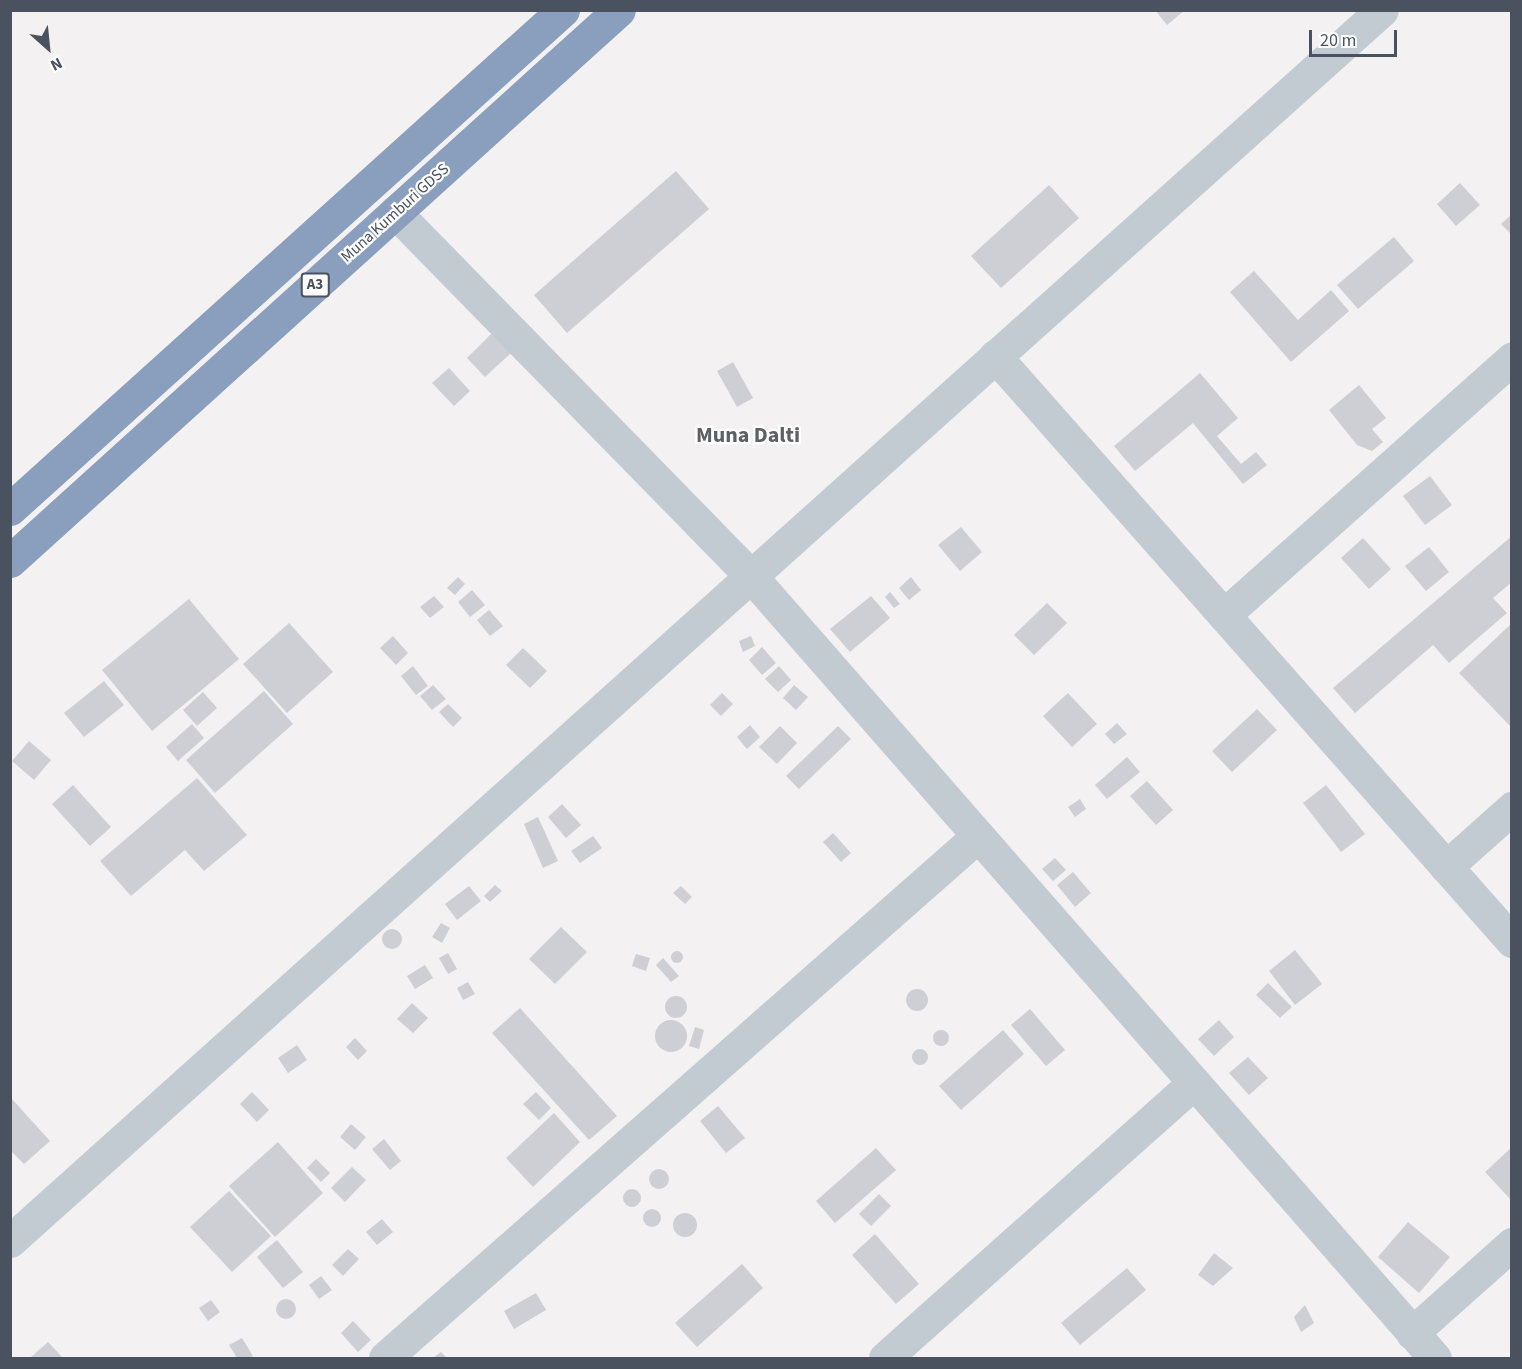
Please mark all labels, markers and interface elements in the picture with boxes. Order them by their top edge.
north arrow [18,18,78,78]
scale bar [1312,18,1400,56]
text: 20 m [1320,28,1356,53]
text: N [46,52,66,76]
street label: Muna Kumburi GDSS [337,160,453,266]
road number: A3 [300,273,330,297]
district label: Muna Dalti [696,423,800,449]

